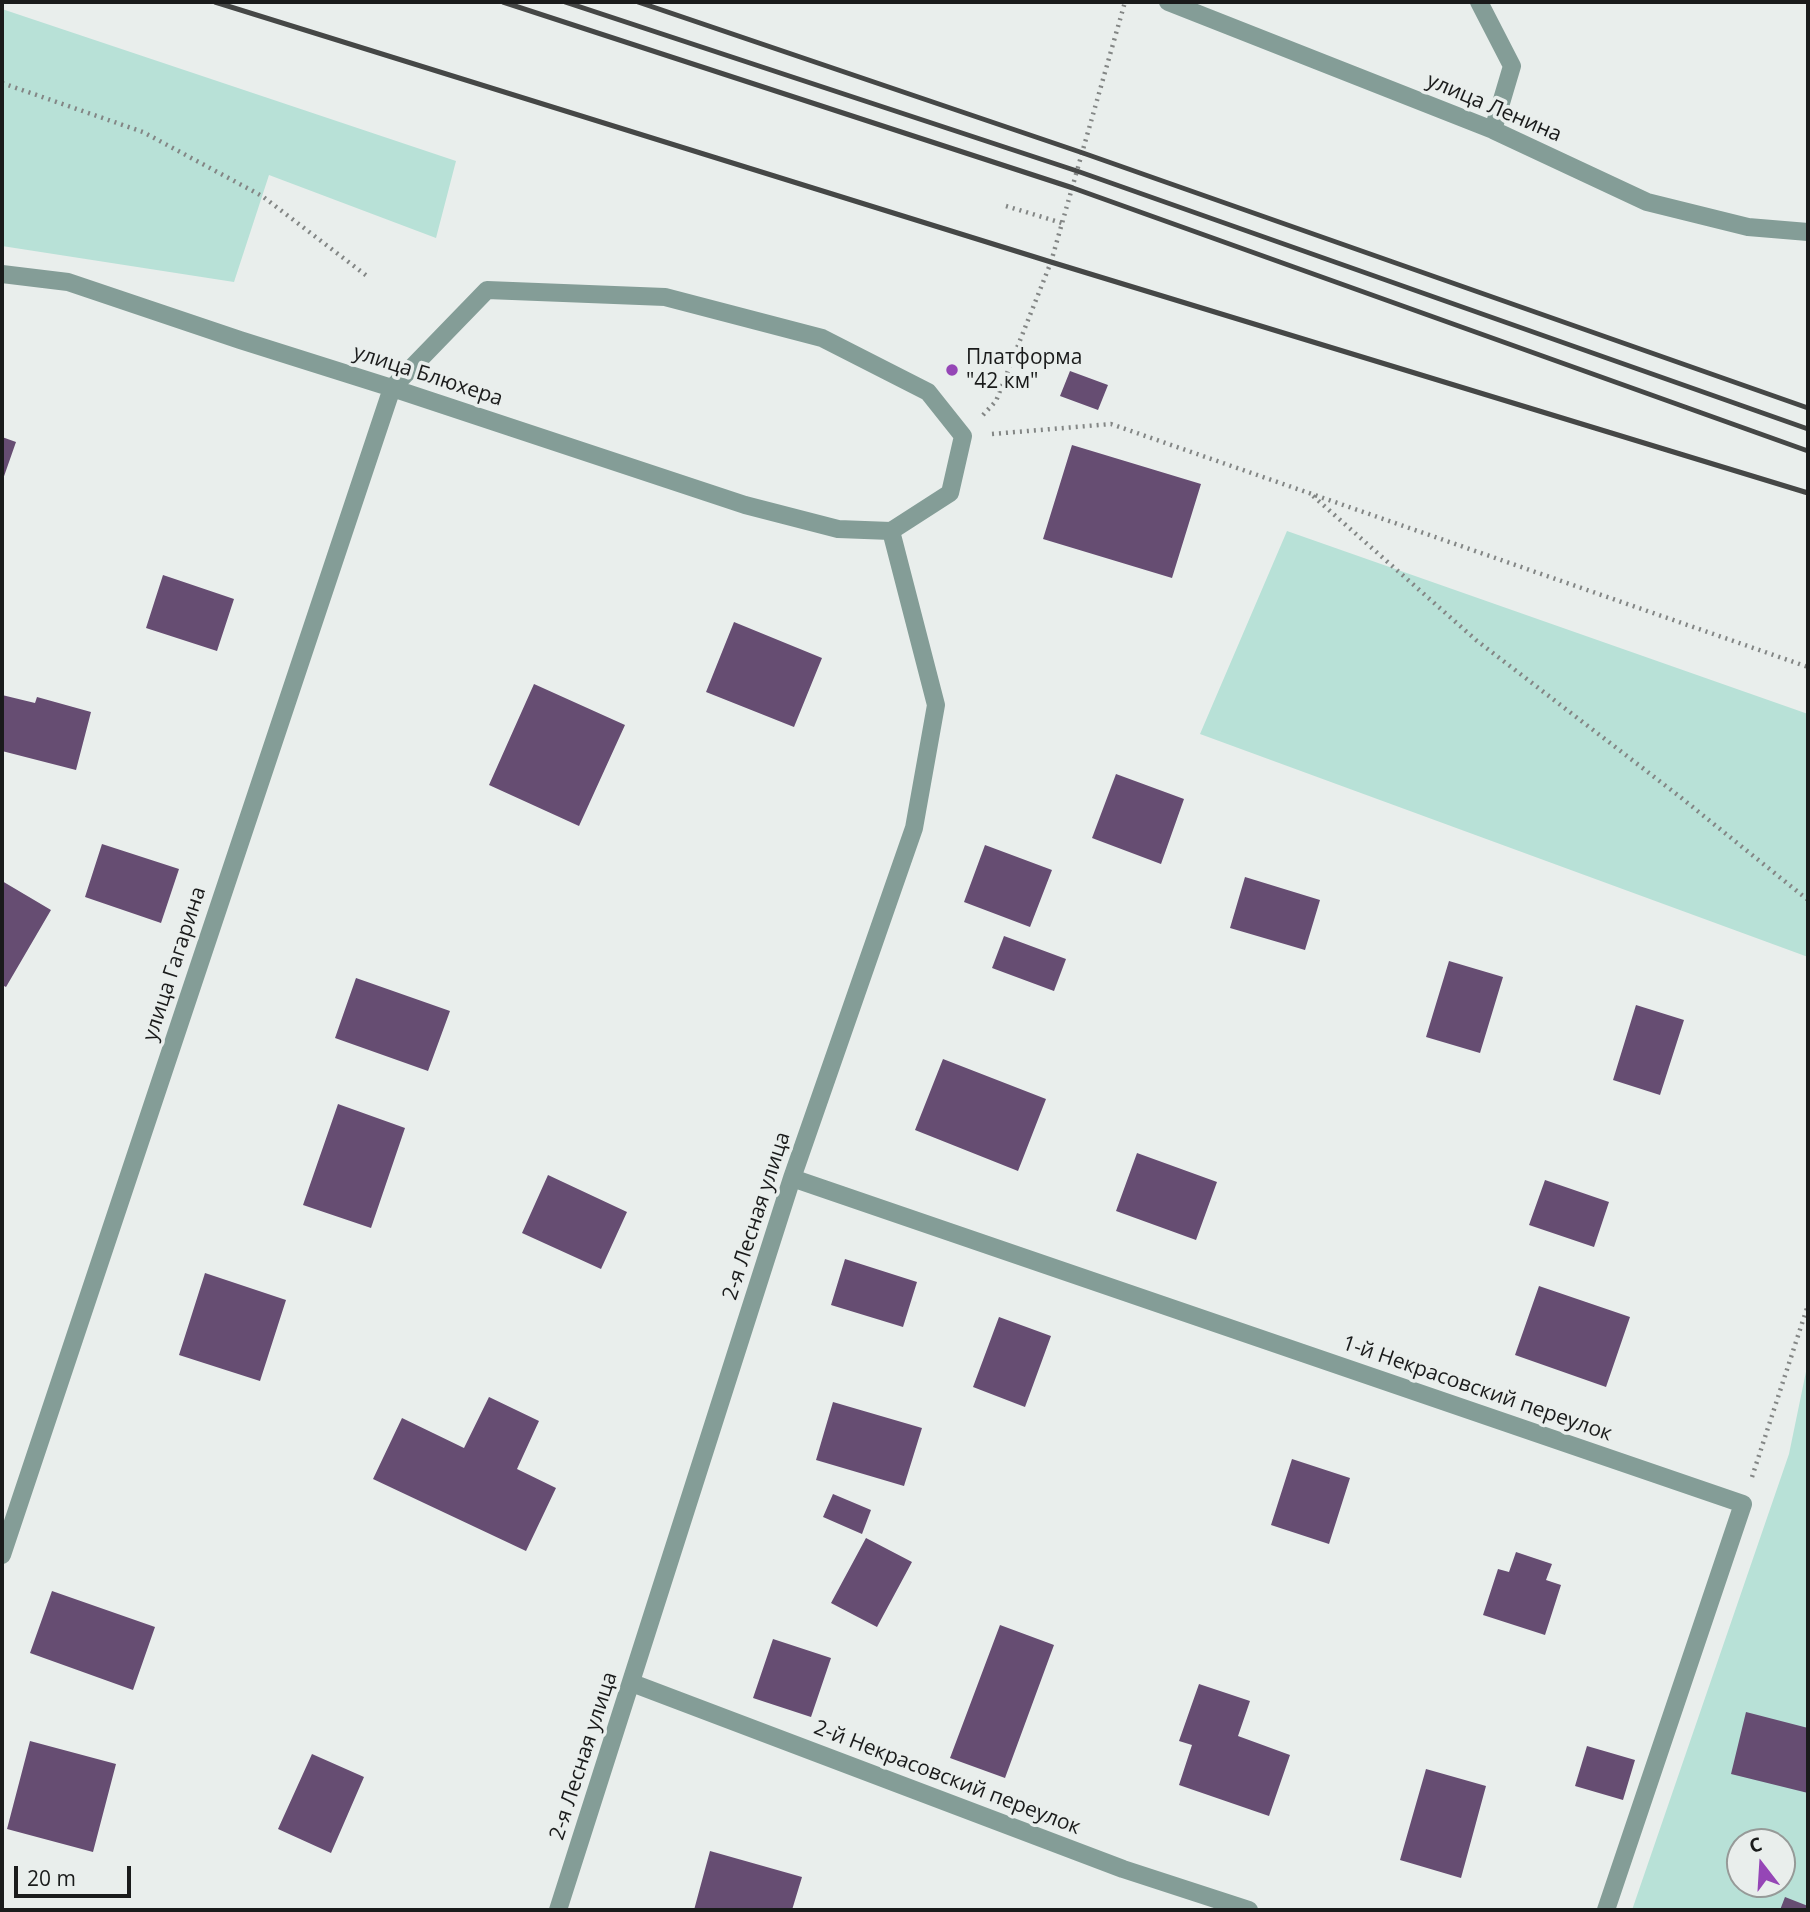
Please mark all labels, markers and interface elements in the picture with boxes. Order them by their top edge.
street label: улица Ленина [1423,68,1565,148]
street label: улица Блюхера [350,340,506,412]
place label: Платформа "42 км" [966,345,1082,395]
marker: Платформа "42 км" [944,362,960,378]
street label: улица Гагарина [138,884,212,1044]
street label: 2-я Лесная улица [718,1129,796,1303]
street label: 1-й Некрасовский переулок [1339,1331,1615,1447]
street label: 2-я Лесная улица [545,1669,623,1843]
street label: 2-й Некрасовский переулок [810,1715,1084,1841]
north arrow [1726,1828,1796,1898]
text: С [1746,1831,1765,1859]
scale bar [18,1853,135,1897]
text: 20 m [27,1864,76,1892]

